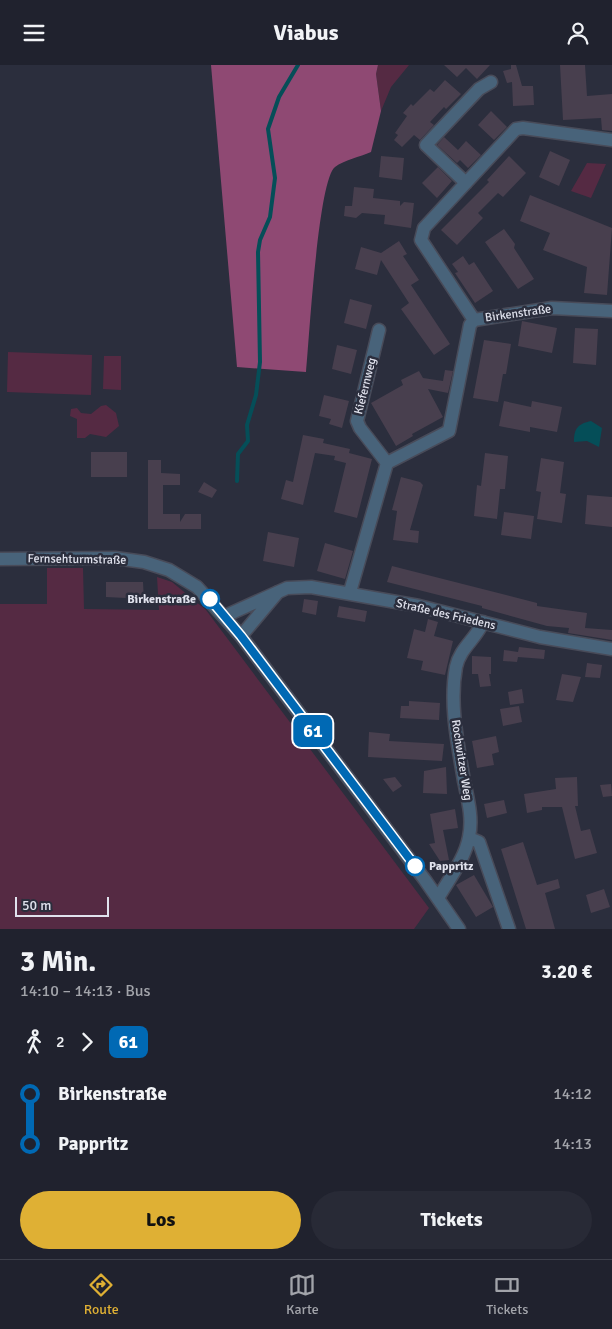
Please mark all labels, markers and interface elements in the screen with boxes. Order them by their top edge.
icon: menu [20,19,48,47]
text: Viabus [274,19,338,46]
icon: person [564,19,592,47]
street label: Birkenstraße [484,301,552,326]
street label: Kiefernweg [351,356,380,416]
street label: Fernsehturmstraße [27,551,127,568]
marker: Birkenstraße [200,589,220,609]
place label: Birkenstraße [127,592,196,607]
street label: Straße des Friedens [395,596,497,633]
line badge: 61 [290,715,336,747]
street label: Rochwitzer Weg [448,718,475,802]
text: 61 [303,720,323,742]
marker: Pappritz [405,856,425,876]
place label: Pappritz [429,859,474,874]
scale bar [15,894,109,917]
text: 50 m [22,897,51,914]
text: 3 Min. [20,945,96,979]
text: 3.20 € [541,960,592,984]
text: 14:10 – 14:13 · Bus [20,981,151,1001]
icon: walk [20,1028,48,1056]
icon: forward [73,1028,101,1056]
text: 61 [119,1031,138,1053]
text: 2 [56,1032,65,1052]
text: Birkenstraße [58,1082,167,1106]
text: 14:12 [553,1084,592,1104]
text: Pappritz [58,1132,128,1156]
text: 14:13 [553,1134,592,1154]
button: Los [20,1191,301,1249]
button: Tickets [311,1191,592,1249]
tab: Route [84,1271,119,1318]
tab: Karte [286,1271,319,1318]
tab: Tickets [486,1271,528,1318]

